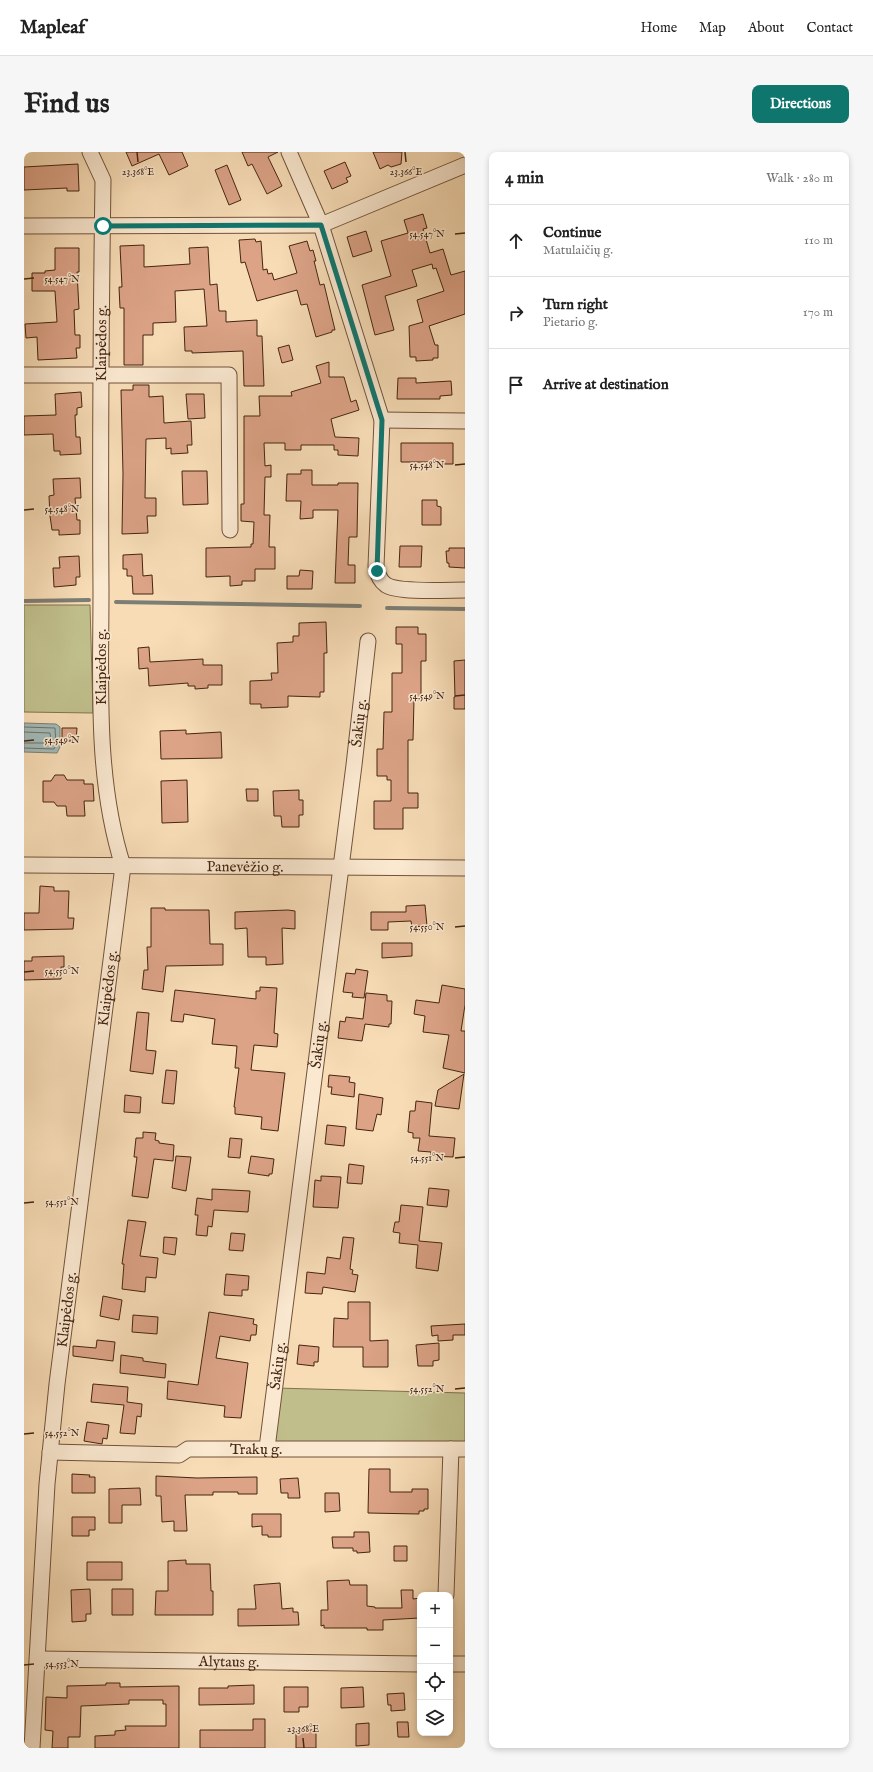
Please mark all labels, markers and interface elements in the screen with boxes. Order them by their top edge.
text: Mapleaf [20,16,85,40]
text: Home [641,19,677,37]
text: Map [699,19,726,37]
text: About [748,19,784,37]
text: Contact [806,19,853,37]
button: Directions [752,85,849,123]
text: Find us [24,87,110,122]
text: 23.368°E [122,166,154,179]
text: 23.366°E [390,166,422,179]
text: 4 min [505,168,544,189]
text: Walk · 280 m [766,170,833,187]
route start [94,217,112,235]
text: Continue [543,223,601,242]
text: 54.547°N [409,228,445,241]
icon: ahead [505,230,527,252]
text: 110 m [804,232,833,249]
text: Matulaičių g. [543,242,613,259]
text: 54.547°N [44,273,80,286]
text: Turn right [543,295,608,314]
icon: right [505,302,527,324]
text: 170 m [803,304,833,321]
street label: Klaipėdos g. [92,305,111,381]
text: Pietario g. [543,314,598,331]
icon: arrive [505,374,527,396]
text: Arrive at destination [543,375,669,394]
text: 54.548°N [409,459,445,472]
text: 54.548°N [44,503,80,516]
route end [368,562,386,580]
street label: Klaipėdos g. [92,629,111,705]
text: 54.549°N [409,690,445,703]
street label: Šakių g. [347,698,371,748]
text: 54.549°N [44,734,80,747]
street label: Panevėžio g. [206,857,284,877]
text: 54.550°N [410,921,445,934]
street label: Klaipėdos g. [94,949,122,1027]
text: 54.550°N [45,965,80,978]
street label: Šakių g. [306,1019,331,1070]
text: 54.551°N [410,1152,444,1165]
text: 54.551°N [45,1196,79,1209]
street label: Klaipėdos g. [53,1271,81,1349]
street label: Šakių g. [265,1340,290,1391]
text: 54.552°N [410,1383,445,1396]
text: 54.552°N [45,1427,80,1440]
street label: Trakų g. [230,1440,282,1459]
map controls [417,1592,453,1736]
button: + [417,1592,453,1628]
button: − [417,1628,453,1664]
street label: Alytaus g. [197,1652,259,1672]
text: 54.553°N [45,1658,79,1671]
button: locate [417,1664,453,1700]
button: layers [417,1700,453,1736]
text: 23.368°E [287,1723,319,1736]

